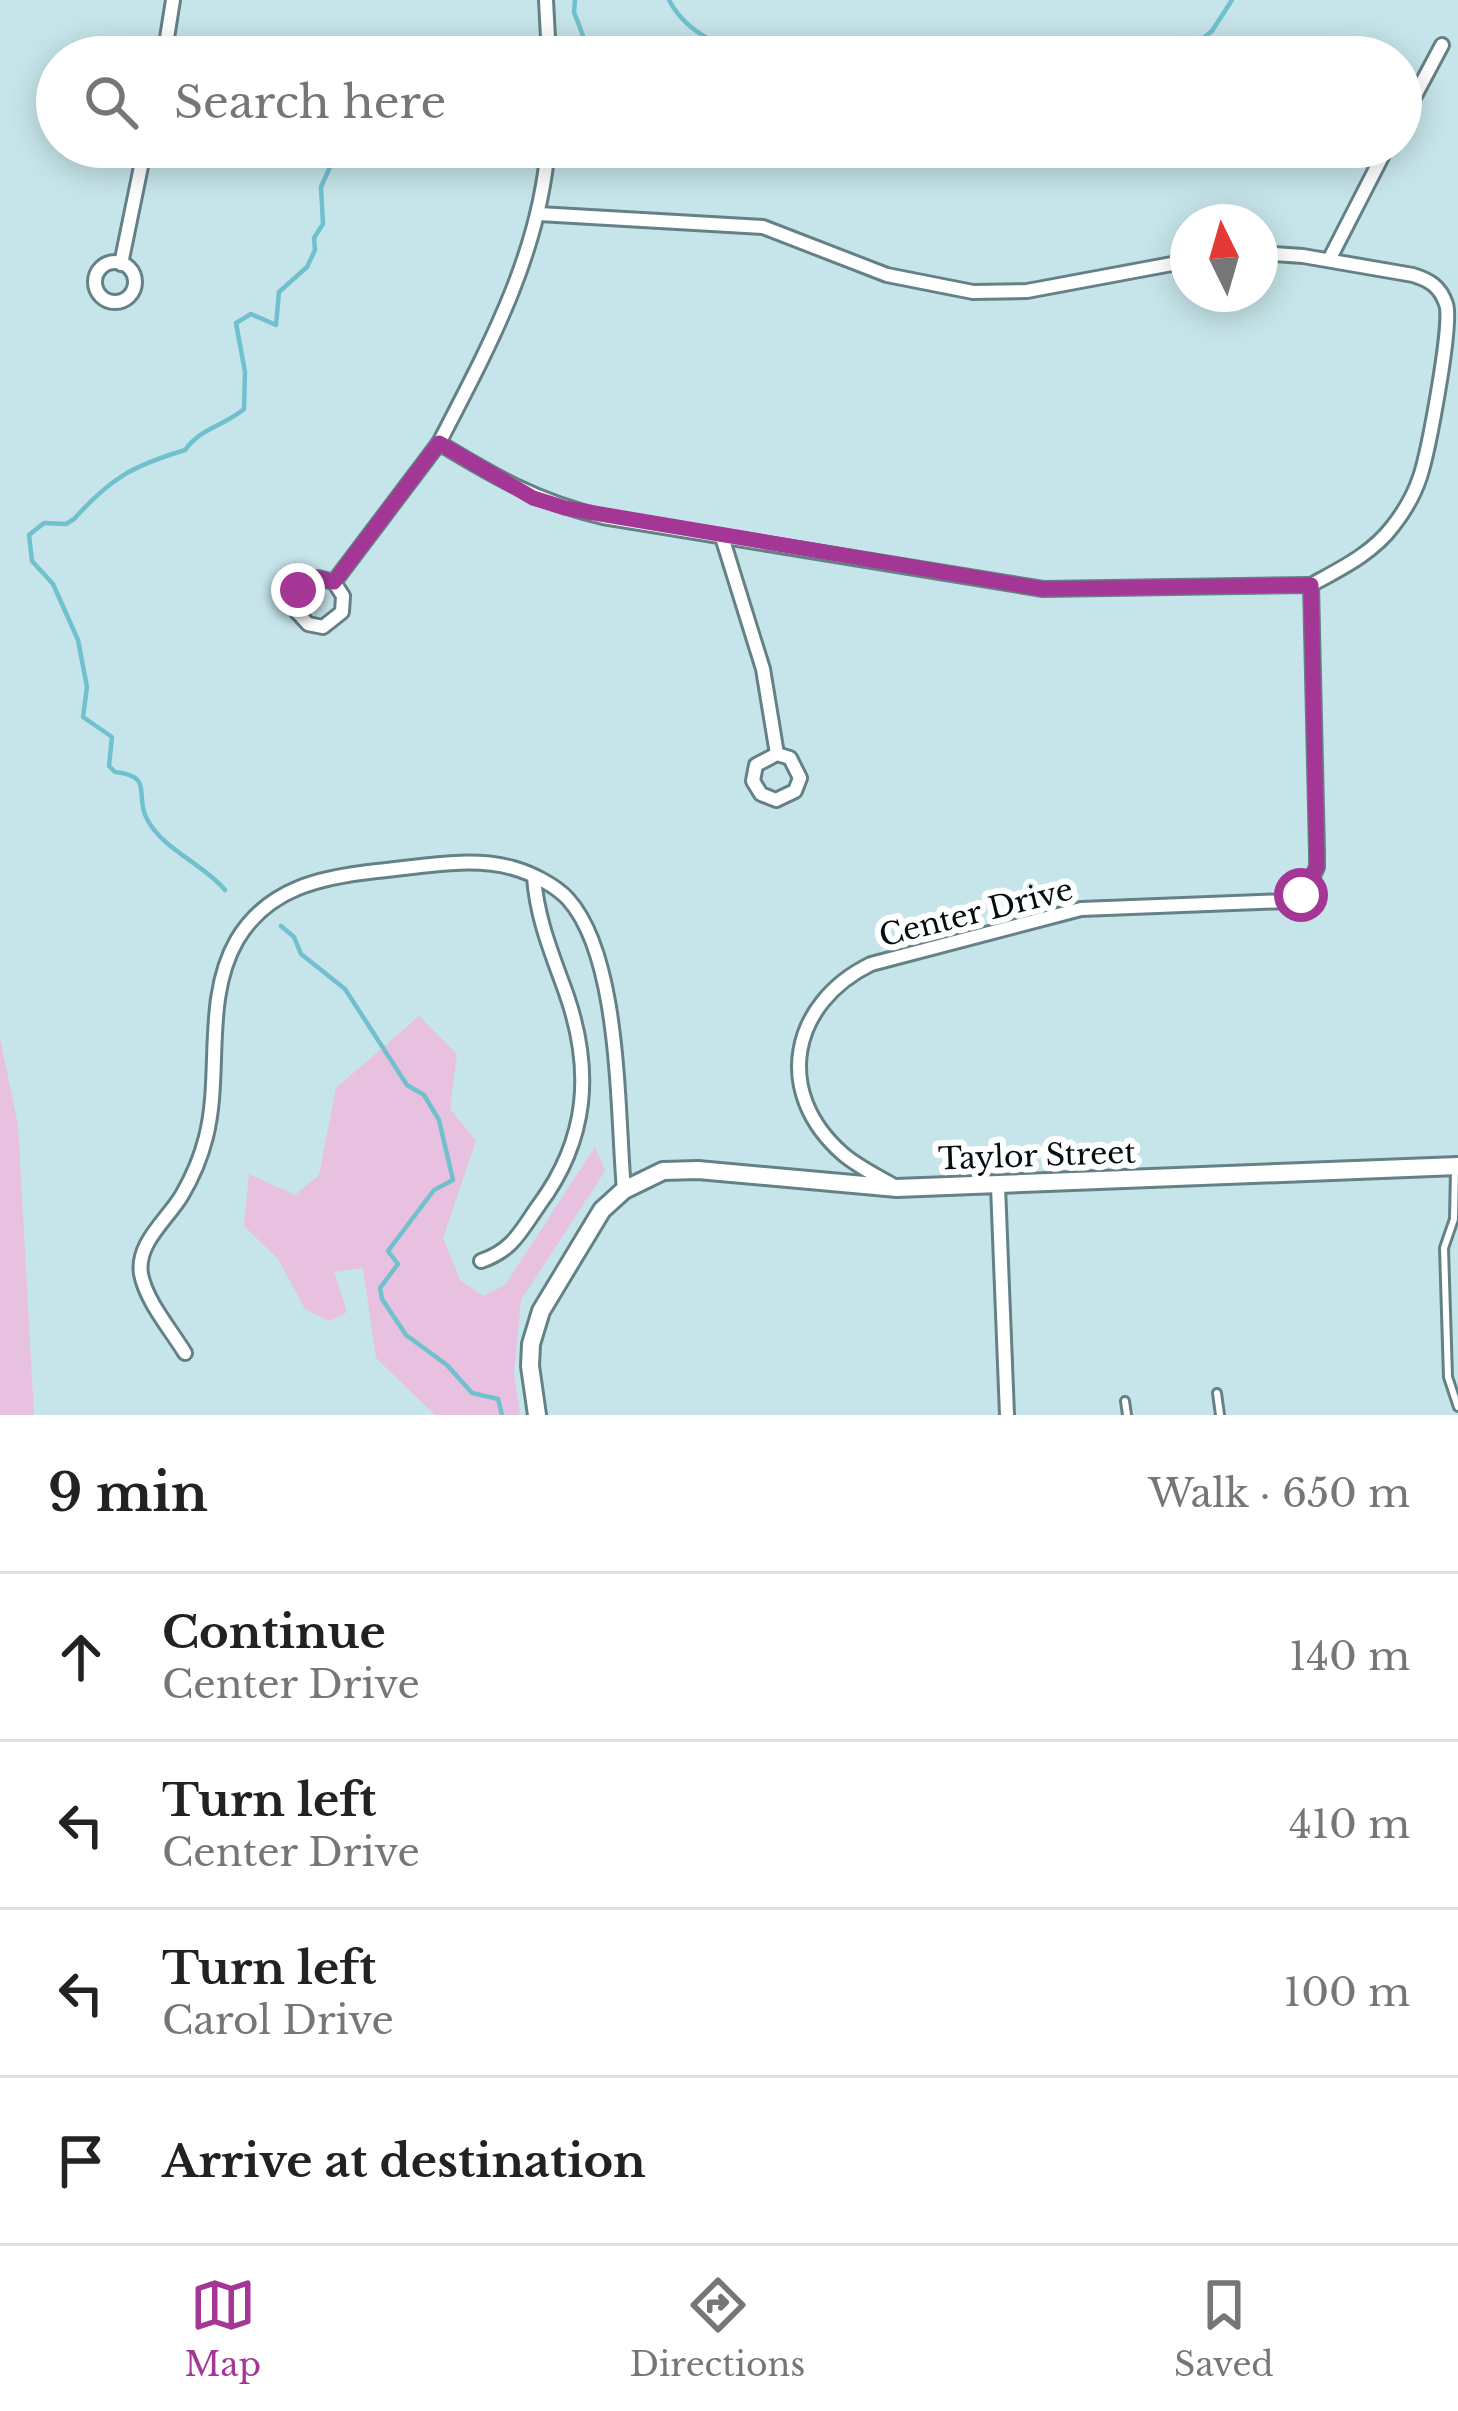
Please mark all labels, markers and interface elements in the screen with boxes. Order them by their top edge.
search box [36,36,1422,168]
icon: search [78,69,144,135]
text: Search here [174,74,446,130]
north arrow [1170,204,1278,312]
route end [271,563,325,617]
route start [1274,868,1328,922]
street label: Center Drive [875,871,1077,954]
street label: Taylor Street [938,1134,1137,1177]
text: 9 min [48,1462,208,1525]
text: Walk · 650 m [1148,1469,1410,1518]
text: Continue [162,1604,386,1660]
icon: ahead [48,1624,114,1690]
text: 140 m [1289,1632,1410,1681]
text: Center Drive [162,1660,420,1709]
text: Turn left [162,1772,376,1828]
icon: left [48,1792,114,1858]
text: 410 m [1289,1800,1410,1849]
text: Center Drive [162,1828,420,1877]
text: Turn left [162,1940,376,1996]
icon: left [48,1960,114,2026]
text: 100 m [1284,1968,1410,2017]
text: Carol Drive [162,1996,394,2045]
icon: arrive [48,2128,114,2194]
text: Arrive at destination [162,2133,646,2189]
tab: Map [184,2272,261,2385]
tab: Directions [630,2272,805,2385]
tab: Saved [1174,2272,1274,2385]

